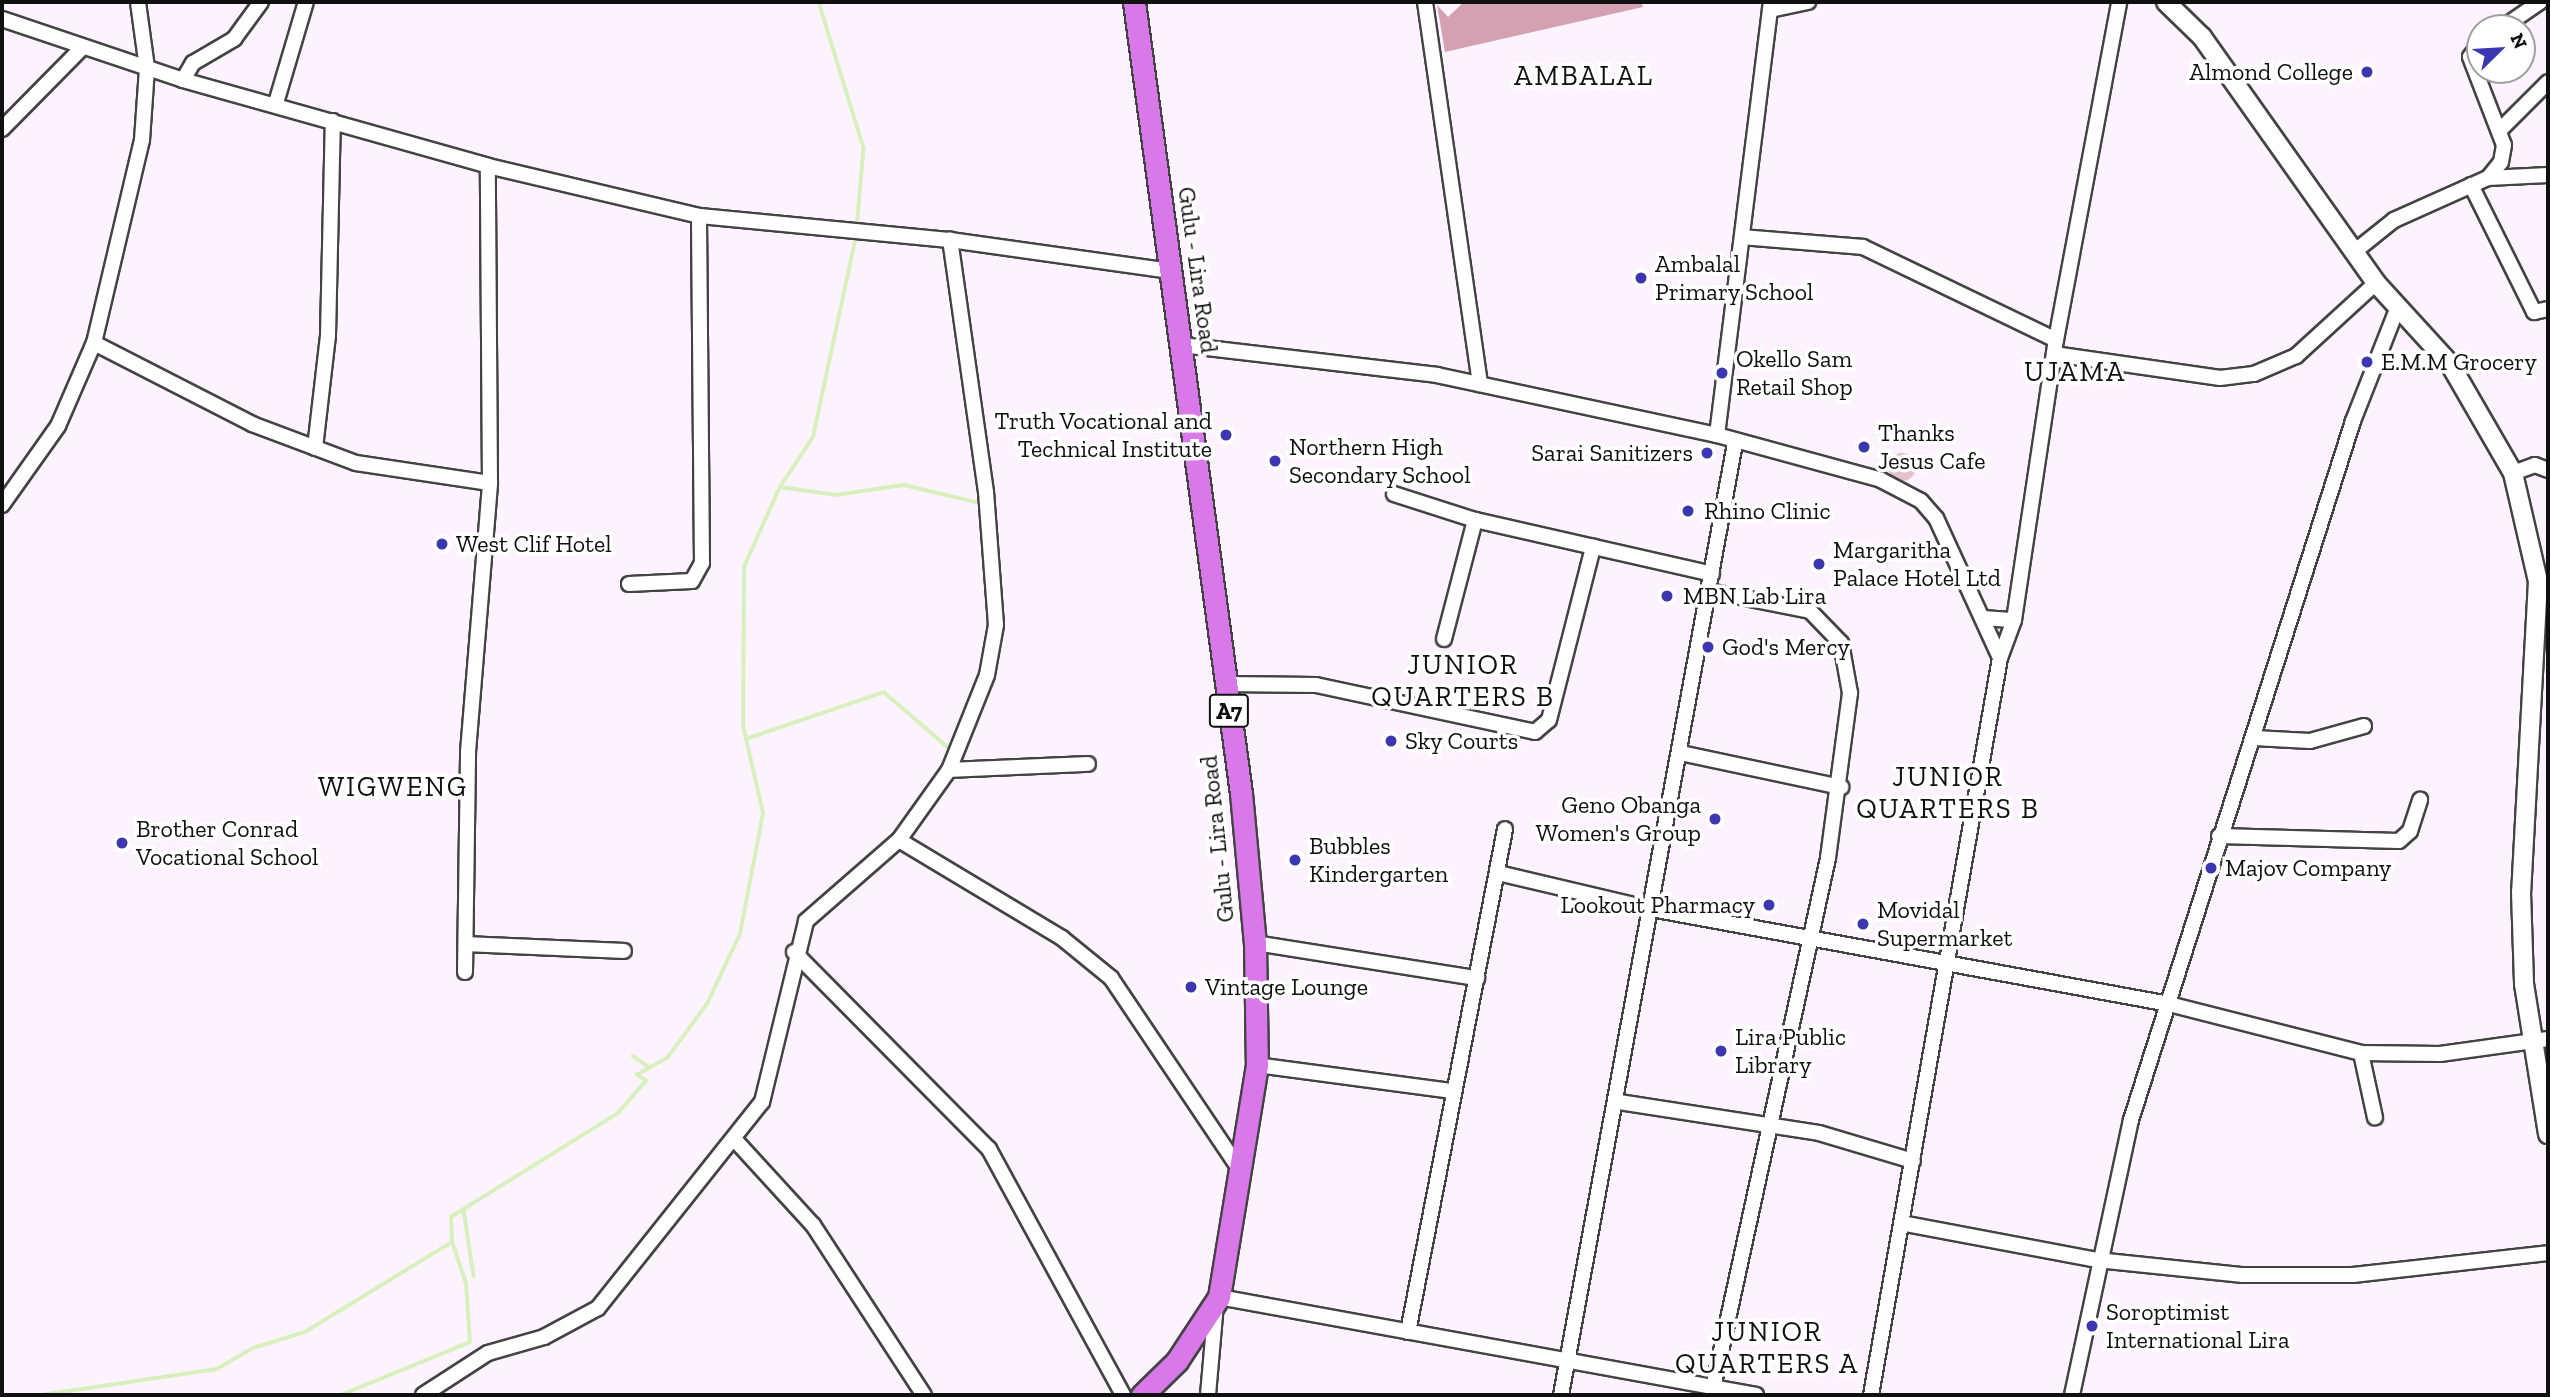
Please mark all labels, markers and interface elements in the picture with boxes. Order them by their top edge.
north arrow [2466,14,2536,84]
text: N [2505,30,2532,52]
place label: Almond College [2189,58,2353,86]
district label: AMBALAL [1515,59,1653,93]
marker: Almond College [2359,64,2375,80]
street label: Gulu - Lira Road [1172,185,1224,355]
place label: Ambalal Primary School [1655,250,1814,306]
marker: Ambalal Primary School [1633,270,1649,286]
place label: Okello Sam Retail Shop [1736,345,1853,401]
place label: E.M.M Grocery [2381,348,2537,376]
marker: E.M.M Grocery [2359,354,2375,370]
district label: UJAMA [2025,355,2125,389]
marker: Okello Sam Retail Shop [1714,365,1730,381]
place label: Truth Vocational and Technical Institute [994,407,1212,463]
place label: Thanks Jesus Cafe [1878,419,1985,475]
marker: Truth Vocational and Technical Institute [1218,427,1234,443]
place label: Northern High Secondary School [1289,433,1471,489]
place label: Sarai Sanitizers [1531,439,1693,467]
marker: Thanks Jesus Cafe [1856,439,1872,455]
marker: Sarai Sanitizers [1699,445,1715,461]
marker: Northern High Secondary School [1267,453,1283,469]
place label: Rhino Clinic [1704,497,1831,525]
marker: Rhino Clinic [1678,501,1698,521]
place label: West Clif Hotel [456,530,612,558]
marker: West Clif Hotel [434,536,450,552]
place label: Margaritha Palace Hotel Ltd [1833,536,2001,592]
marker: Margaritha Palace Hotel Ltd [1811,556,1827,572]
place label: MBN Lab Lira [1683,582,1826,610]
marker: MBN Lab Lira [1657,586,1677,606]
place label: God's Mercy [1722,633,1850,661]
marker: God's Mercy [1700,639,1716,655]
district label: JUNIOR QUARTERS B [1372,648,1554,714]
road number: A7 [1208,692,1250,730]
place label: Sky Courts [1405,727,1519,755]
marker: Sky Courts [1383,733,1399,749]
street label: Gulu - Lira Road [1194,754,1240,924]
district label: JUNIOR QUARTERS B [1857,760,2039,826]
district label: WIGWENG [319,770,467,804]
place label: Geno Obanga Women's Group [1536,791,1701,847]
marker: Geno Obanga Women's Group [1707,811,1723,827]
place label: Brother Conrad Vocational School [136,815,318,871]
place label: Bubbles Kindergarten [1309,832,1448,888]
marker: Brother Conrad Vocational School [114,835,130,851]
marker: Bubbles Kindergarten [1287,852,1303,868]
place label: Majov Company [2225,854,2392,882]
marker: Majov Company [2203,860,2219,876]
place label: Lookout Pharmacy [1561,891,1755,919]
place label: Movidal Supermarket [1877,896,2012,952]
marker: Lookout Pharmacy [1761,897,1777,913]
marker: Movidal Supermarket [1855,916,1871,932]
place label: Vintage Lounge [1205,973,1368,1001]
marker: Vintage Lounge [1183,979,1199,995]
place label: Lira Public Library [1735,1023,1846,1079]
marker: Lira Public Library [1713,1043,1729,1059]
place label: Soroptimist International Lira [2106,1298,2290,1354]
district label: JUNIOR QUARTERS A [1676,1315,1858,1381]
marker: Soroptimist International Lira [2084,1318,2100,1334]

